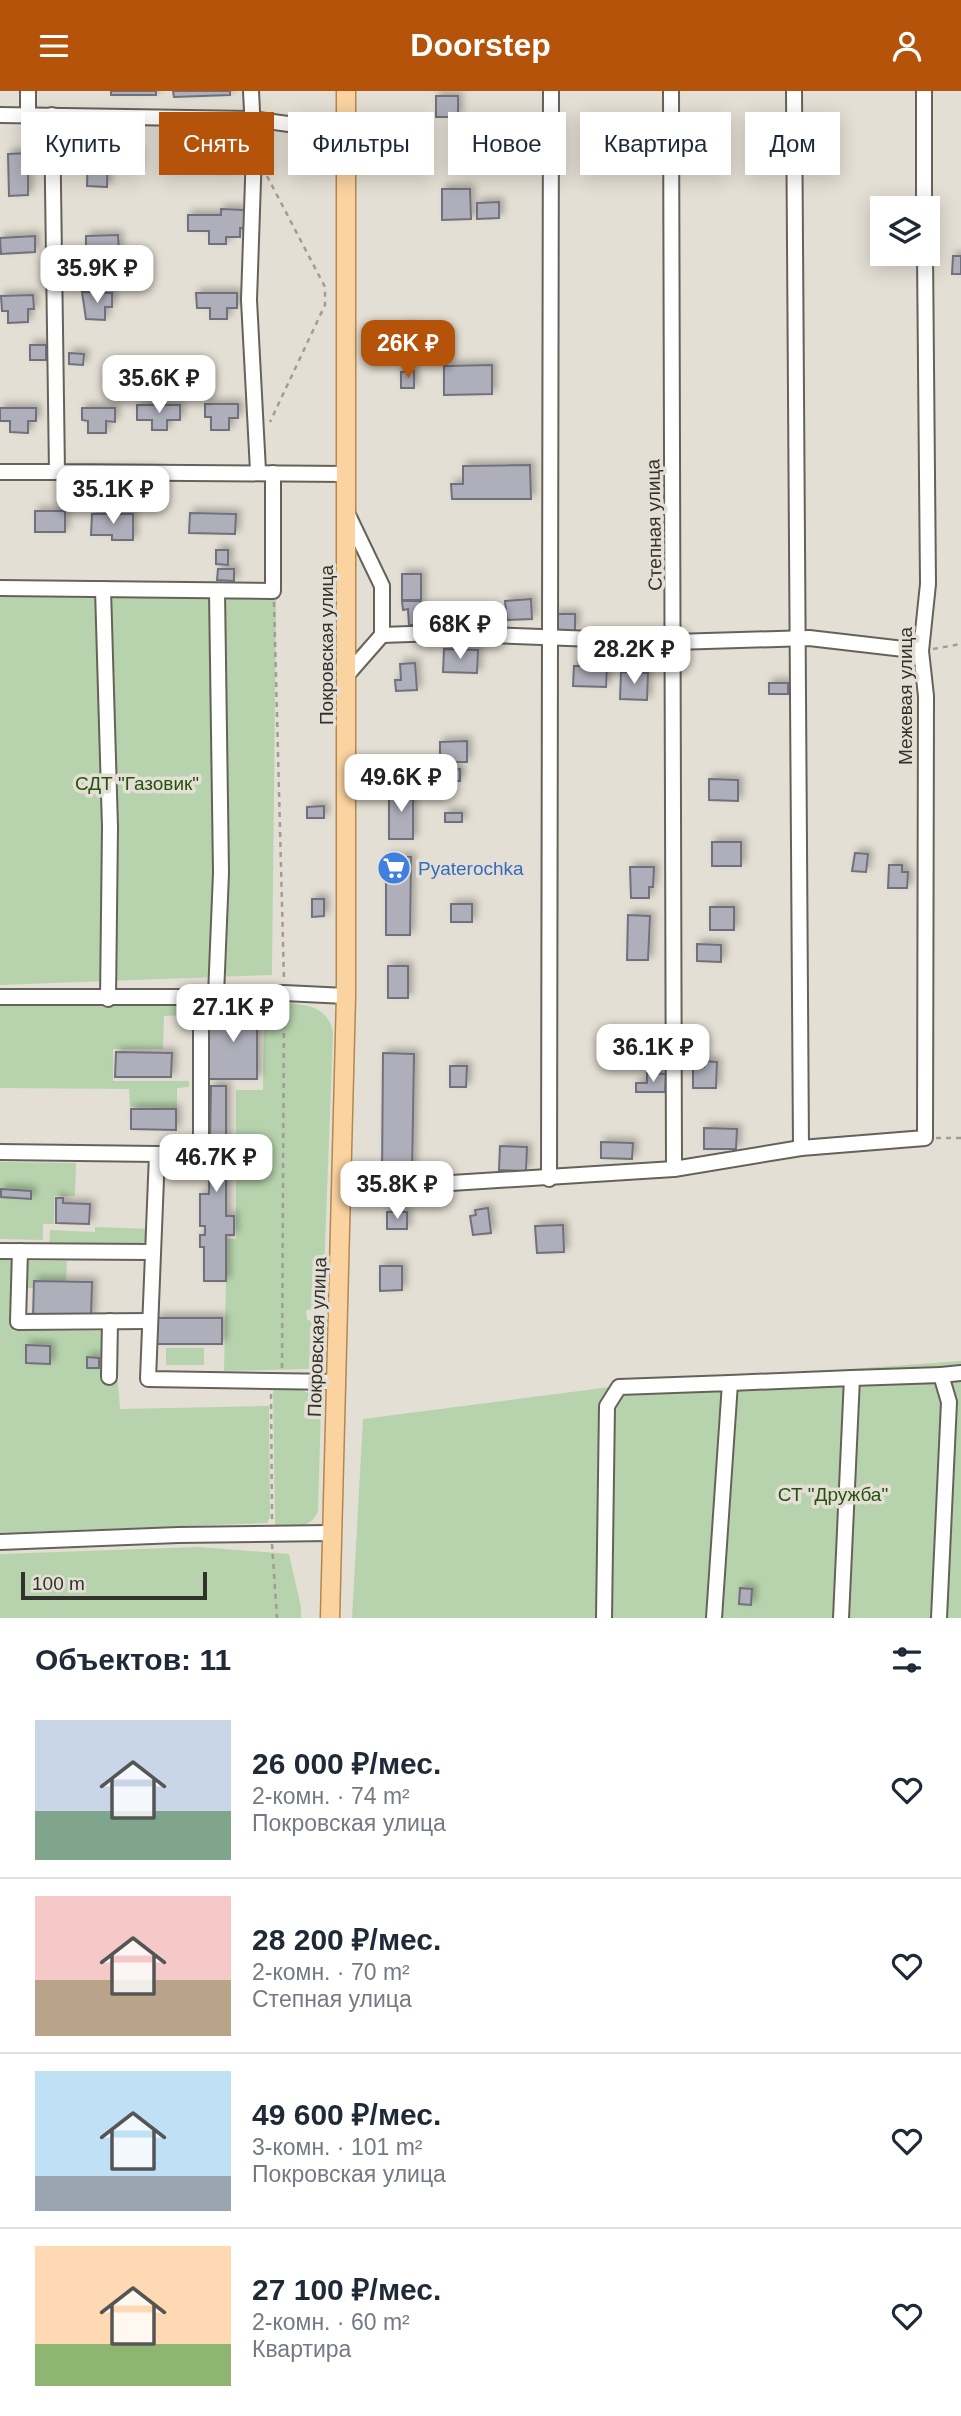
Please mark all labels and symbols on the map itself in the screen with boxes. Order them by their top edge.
pin: 35.9K ₽ [32,245,162,305]
pin: 26K ₽ [359,321,457,380]
pin: 35.6K ₽ [94,355,224,415]
street label: Степная улица [642,458,666,591]
pin: 35.1K ₽ [48,467,178,526]
street label: Покровская улица [316,564,337,725]
pin: 68K ₽ [411,601,509,661]
pin: 28.2K ₽ [569,627,699,686]
street label: Межевая улица [895,627,916,765]
pin: 49.6K ₽ [336,755,466,814]
park label: СДТ "Газовик" [75,773,199,794]
supermarket icon: Pyaterochka [375,849,413,887]
place label: Pyaterochka [418,858,524,879]
pin: 27.1K ₽ [168,985,298,1044]
pin: 36.1K ₽ [588,1025,718,1084]
pin: 46.7K ₽ [151,1135,281,1194]
pin: 35.8K ₽ [332,1161,462,1221]
street label: Покровская улица [304,1256,330,1417]
park label: СТ "Дружба" [778,1484,888,1505]
scale bar [21,1569,206,1601]

